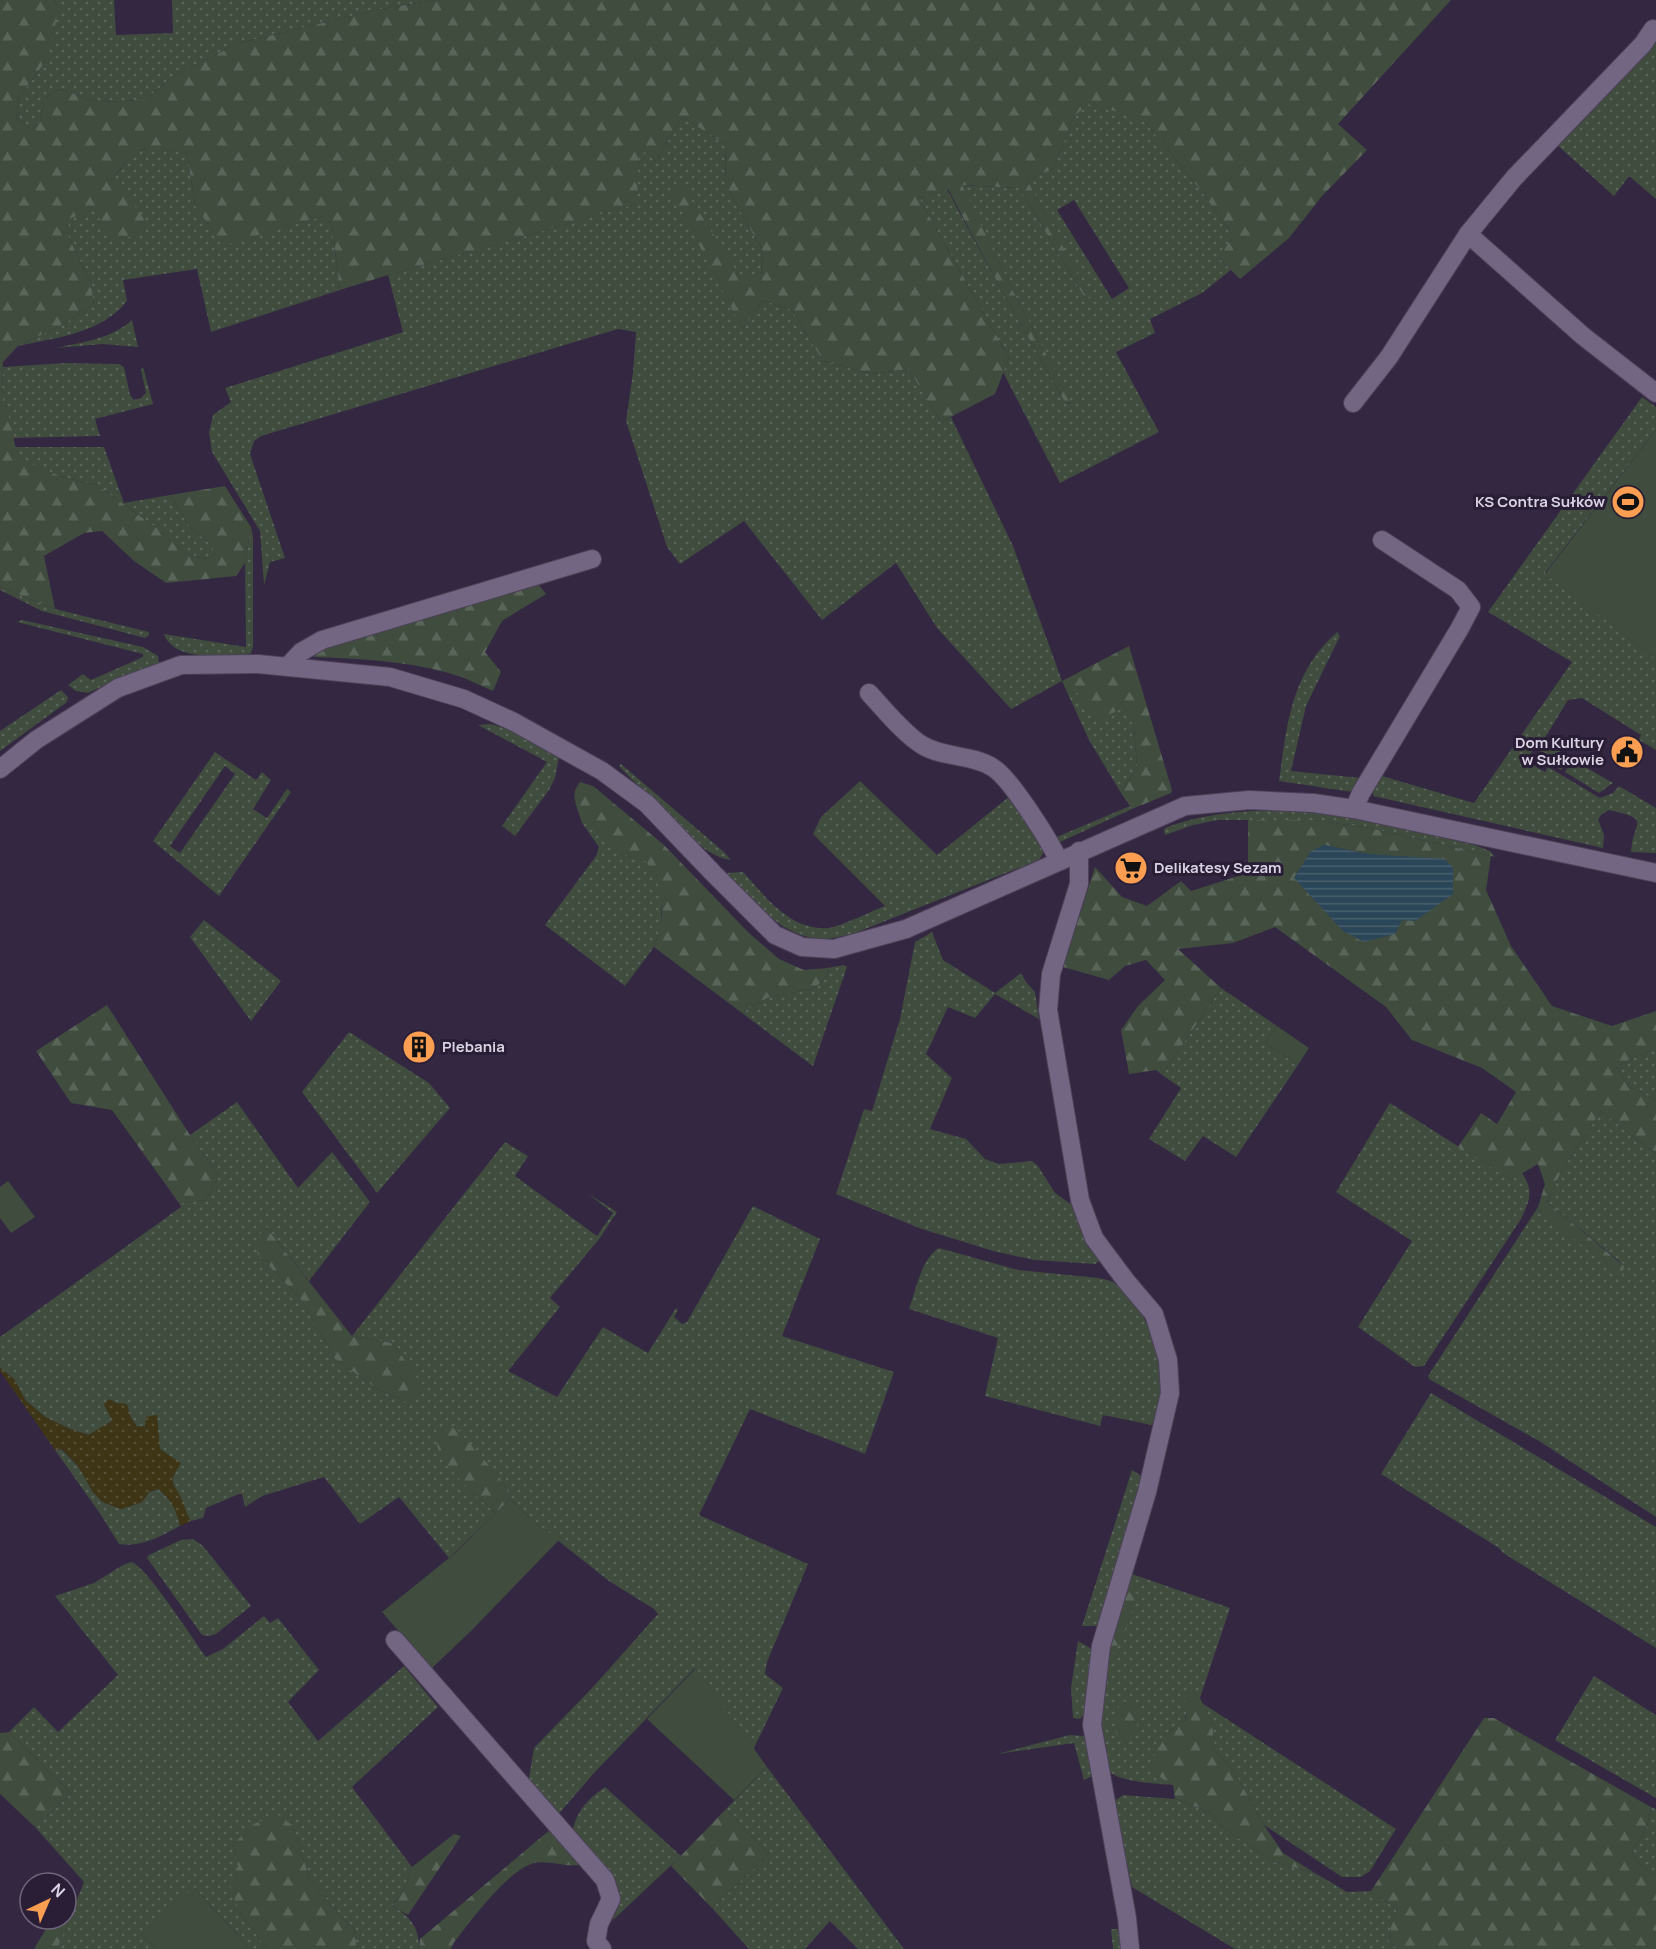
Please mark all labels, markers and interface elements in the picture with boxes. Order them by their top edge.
sports icon: KS Contra Sułków [1610,484,1646,520]
place label: KS Contra Sułków [1475,491,1605,512]
place label: Dom Kultury w Sułkowie [1515,732,1605,770]
public building icon: Dom Kultury w Sułkowie [1609,734,1645,770]
supermarket icon: Delikatesy Sezam [1113,850,1149,886]
place label: Delikatesy Sezam [1154,857,1282,878]
building icon: Plebania [401,1029,437,1065]
place label: Plebania [442,1036,505,1057]
north arrow [18,1871,78,1931]
text: N [47,1878,70,1902]

